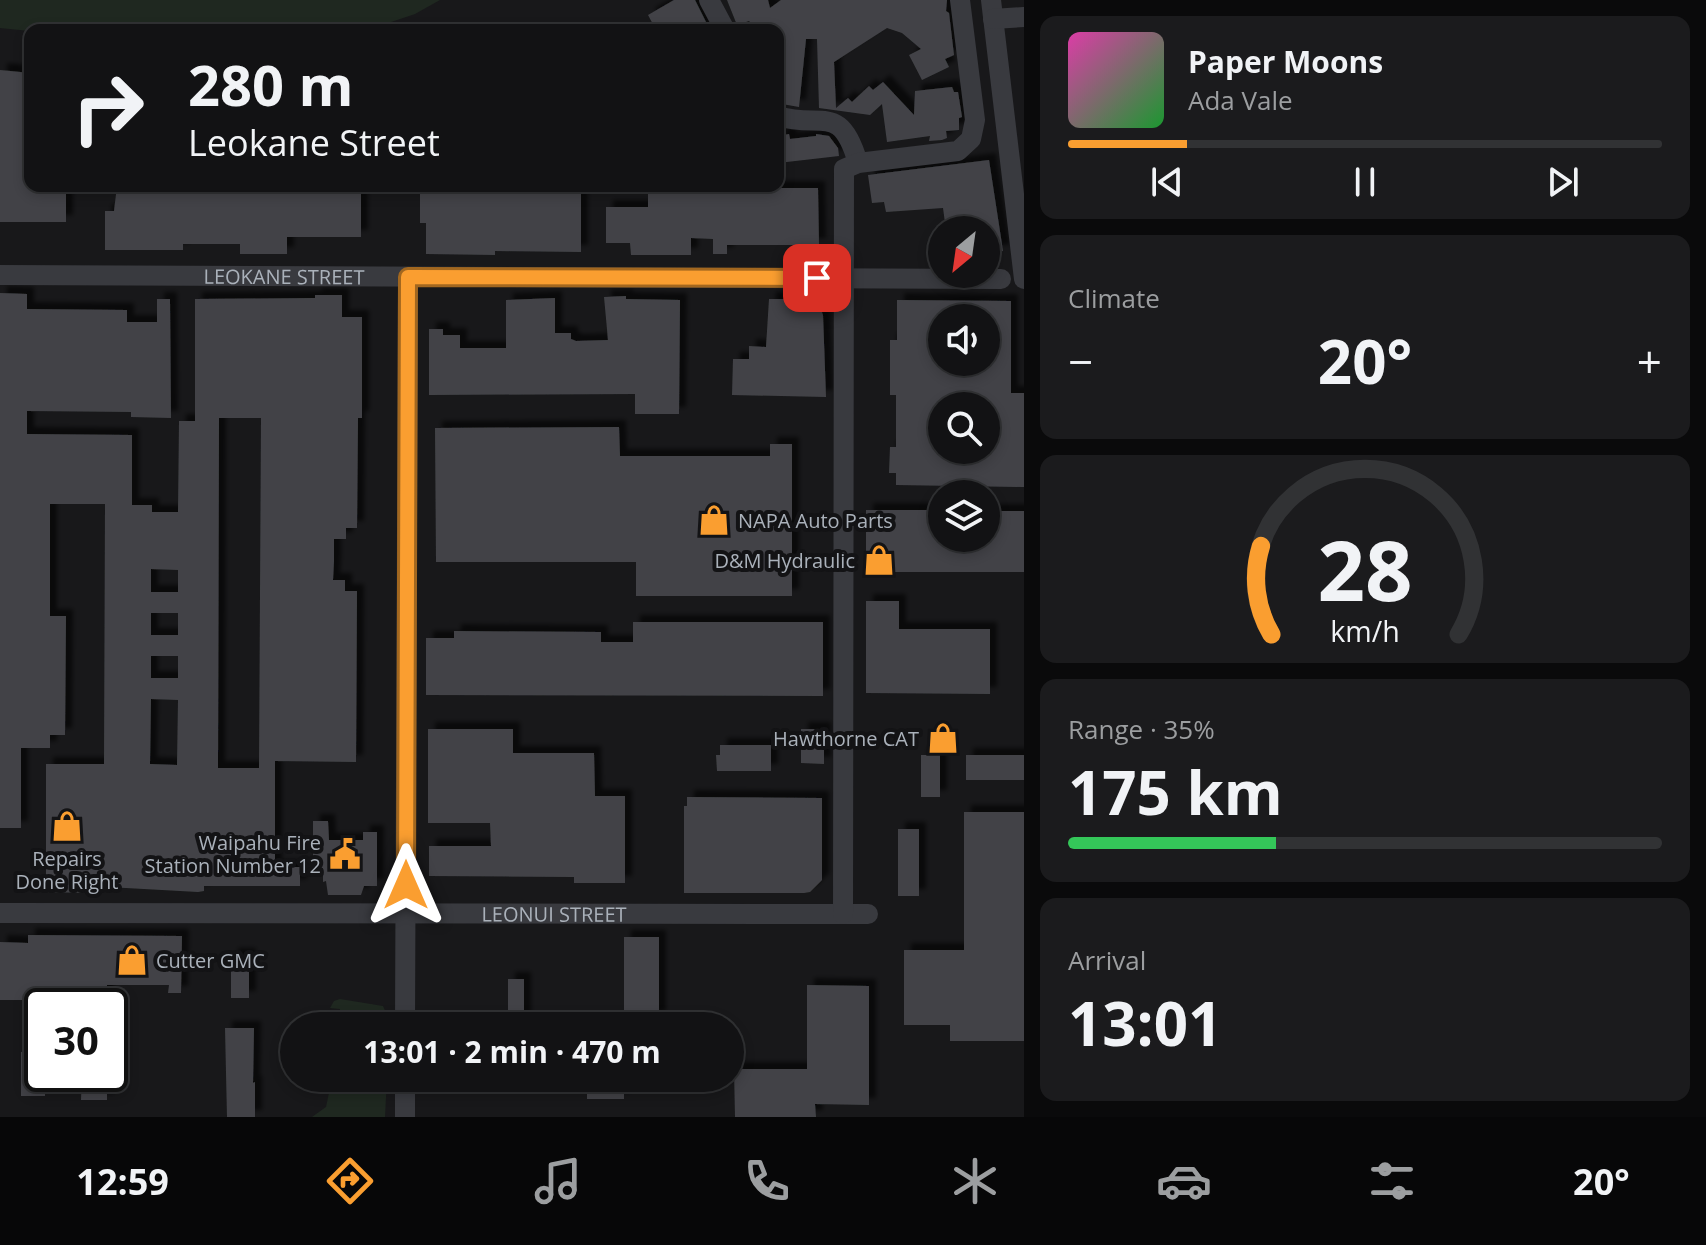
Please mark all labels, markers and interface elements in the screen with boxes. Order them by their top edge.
text: Paper Moons [1188,41,1383,82]
text: 280 m [188,46,354,122]
icon: right [56,56,160,160]
text: Ada Vale [1188,82,1293,118]
text: Leokane Street [188,118,440,167]
icon: previous [1145,160,1189,204]
icon: pause [1343,160,1387,204]
icon: next [1541,160,1585,204]
north arrow [928,216,1000,288]
map controls [928,216,1000,552]
pin [783,244,851,312]
icon: arrive [795,256,839,300]
street label: LEOKANE STREET [203,262,365,290]
text: Climate [1068,280,1160,316]
button: sound [928,304,1000,376]
text: 20° [1318,320,1412,402]
text: − [1068,331,1093,391]
text: + [1637,331,1662,391]
button: search [928,392,1000,464]
button: layers [928,480,1000,552]
shop icon: NAPA Auto Parts [697,503,731,537]
place label: NAPA Auto Parts [738,507,893,534]
text: 28 [1317,511,1413,624]
shop icon: D&M Hydraulic [862,543,896,577]
place label: D&M Hydraulic [715,547,855,574]
text: km/h [1330,611,1400,650]
text: Range · 35% [1068,711,1215,747]
shop icon: Hawthorne CAT [926,721,960,755]
place label: Hawthorne CAT [773,725,919,752]
text: 175 km [1068,751,1283,833]
shop icon: Repairs Done Right [50,809,84,843]
place label: Waipahu Fire Station Number 12 [145,829,321,879]
public building icon: Waipahu Fire Station Number 12 [328,837,362,871]
position arrow [364,843,448,927]
place label: Repairs Done Right [16,845,118,895]
street label: LEONUI STREET [481,900,627,927]
text: Arrival [1068,942,1146,978]
shop icon: Cutter GMC [115,943,149,977]
place label: Cutter GMC [156,947,265,974]
text: 13:01 [1068,982,1222,1064]
speed limit sign: 30 [24,988,128,1092]
text: 13:01 · 2 min · 470 m [363,1031,661,1072]
icon: directions [322,1153,378,1209]
icon: music [530,1153,586,1209]
icon: phone [739,1153,795,1209]
icon: climate [947,1153,1003,1209]
icon: car [1156,1153,1212,1209]
icon: filters [1364,1153,1420,1209]
text: 12:59 [76,1157,169,1206]
text: 20° [1573,1157,1630,1206]

